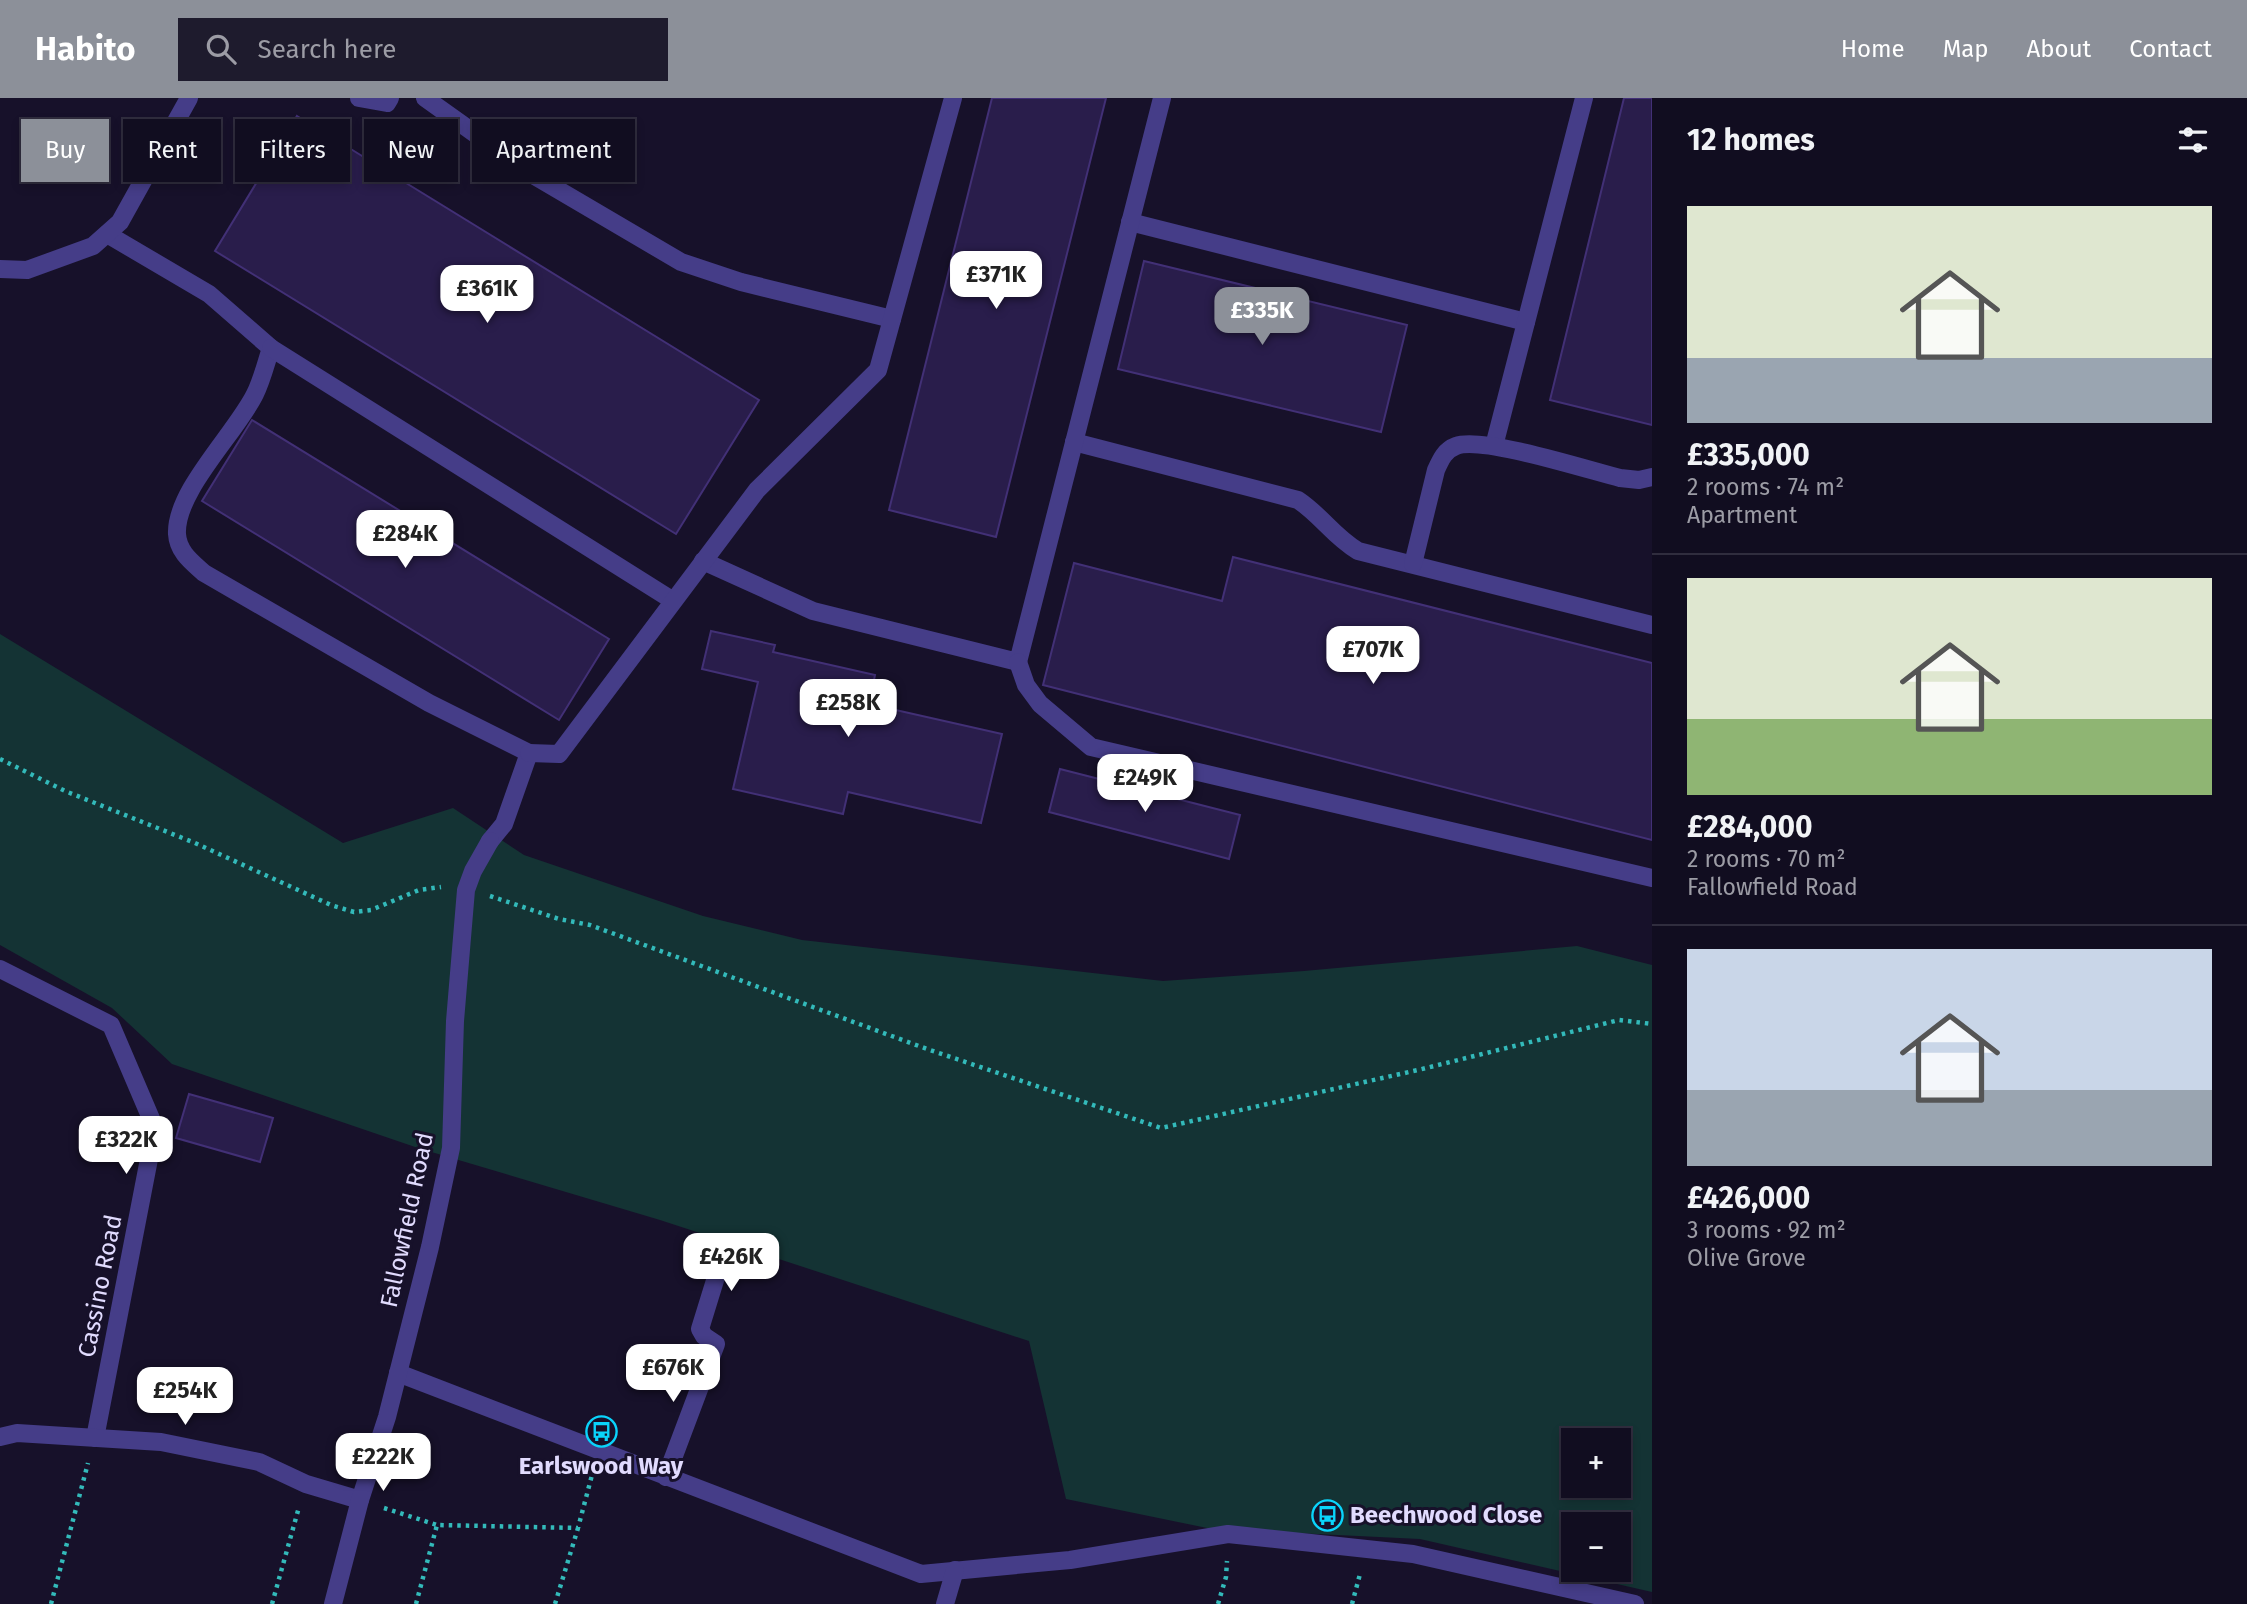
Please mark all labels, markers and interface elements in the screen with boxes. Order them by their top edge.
search box [178,18,668,81]
text: Habito [35,29,136,69]
icon: search [202,30,240,68]
text: Search here [258,34,396,65]
text: Home [1841,35,1905,63]
text: Map [1943,35,1989,63]
text: About [2027,35,2091,63]
text: Contact [2129,35,2212,63]
chip: Buy [21,119,109,182]
chip: Rent [123,119,221,182]
chip: Filters [235,119,350,182]
chip: New [364,119,458,182]
chip: Apartment [472,119,635,182]
icon: filters [2174,121,2212,159]
text: 12 homes [1687,122,1815,158]
pin: £371K [947,252,1045,311]
icon: home [1887,252,2013,378]
text: £371K [966,260,1026,288]
pin: £361K [438,266,536,325]
text: £361K [456,274,518,302]
pin: £335K [1213,288,1311,347]
text: £335K [1230,296,1294,324]
text: £335,000 [1687,437,1810,473]
text: 2 rooms · 74 m² [1687,473,1844,501]
text: Apartment [1687,501,1797,529]
pin: £284K [356,510,454,570]
text: £284K [372,519,438,547]
icon: home [1887,624,2013,750]
pin: £707K [1324,626,1422,686]
text: £707K [1342,635,1404,663]
pin: £258K [799,680,897,739]
text: £258K [816,688,880,716]
pin: £249K [1096,754,1194,814]
text: £249K [1113,763,1177,791]
text: £284,000 [1687,809,1813,845]
text: 2 rooms · 70 m² [1687,845,1845,873]
text: Fallowfield Road [1687,873,1858,901]
icon: home [1887,995,2013,1121]
pin: £322K [77,1116,175,1176]
text: £322K [95,1125,157,1153]
street label: Fallowfield Road [375,1130,439,1310]
text: £426,000 [1687,1180,1810,1216]
street label: Cassino Road [72,1212,128,1360]
text: 3 rooms · 92 m² [1687,1216,1846,1244]
pin: £426K [682,1234,780,1293]
text: £426K [699,1242,763,1270]
text: Olive Grove [1687,1244,1806,1272]
pin: £676K [624,1344,722,1404]
text: £676K [642,1353,704,1381]
pin: £254K [136,1368,234,1427]
text: £254K [153,1376,217,1404]
bus stop icon: Earlswood Way [584,1415,618,1449]
map controls [1561,1428,1631,1582]
button: + [1561,1428,1631,1498]
pin: £222K [334,1434,432,1493]
text: £222K [352,1442,414,1470]
place label: Earlswood Way [519,1452,684,1480]
bus stop icon: Beechwood Close [1310,1498,1344,1532]
place label: Beechwood Close [1350,1501,1542,1529]
button: − [1561,1512,1631,1582]

